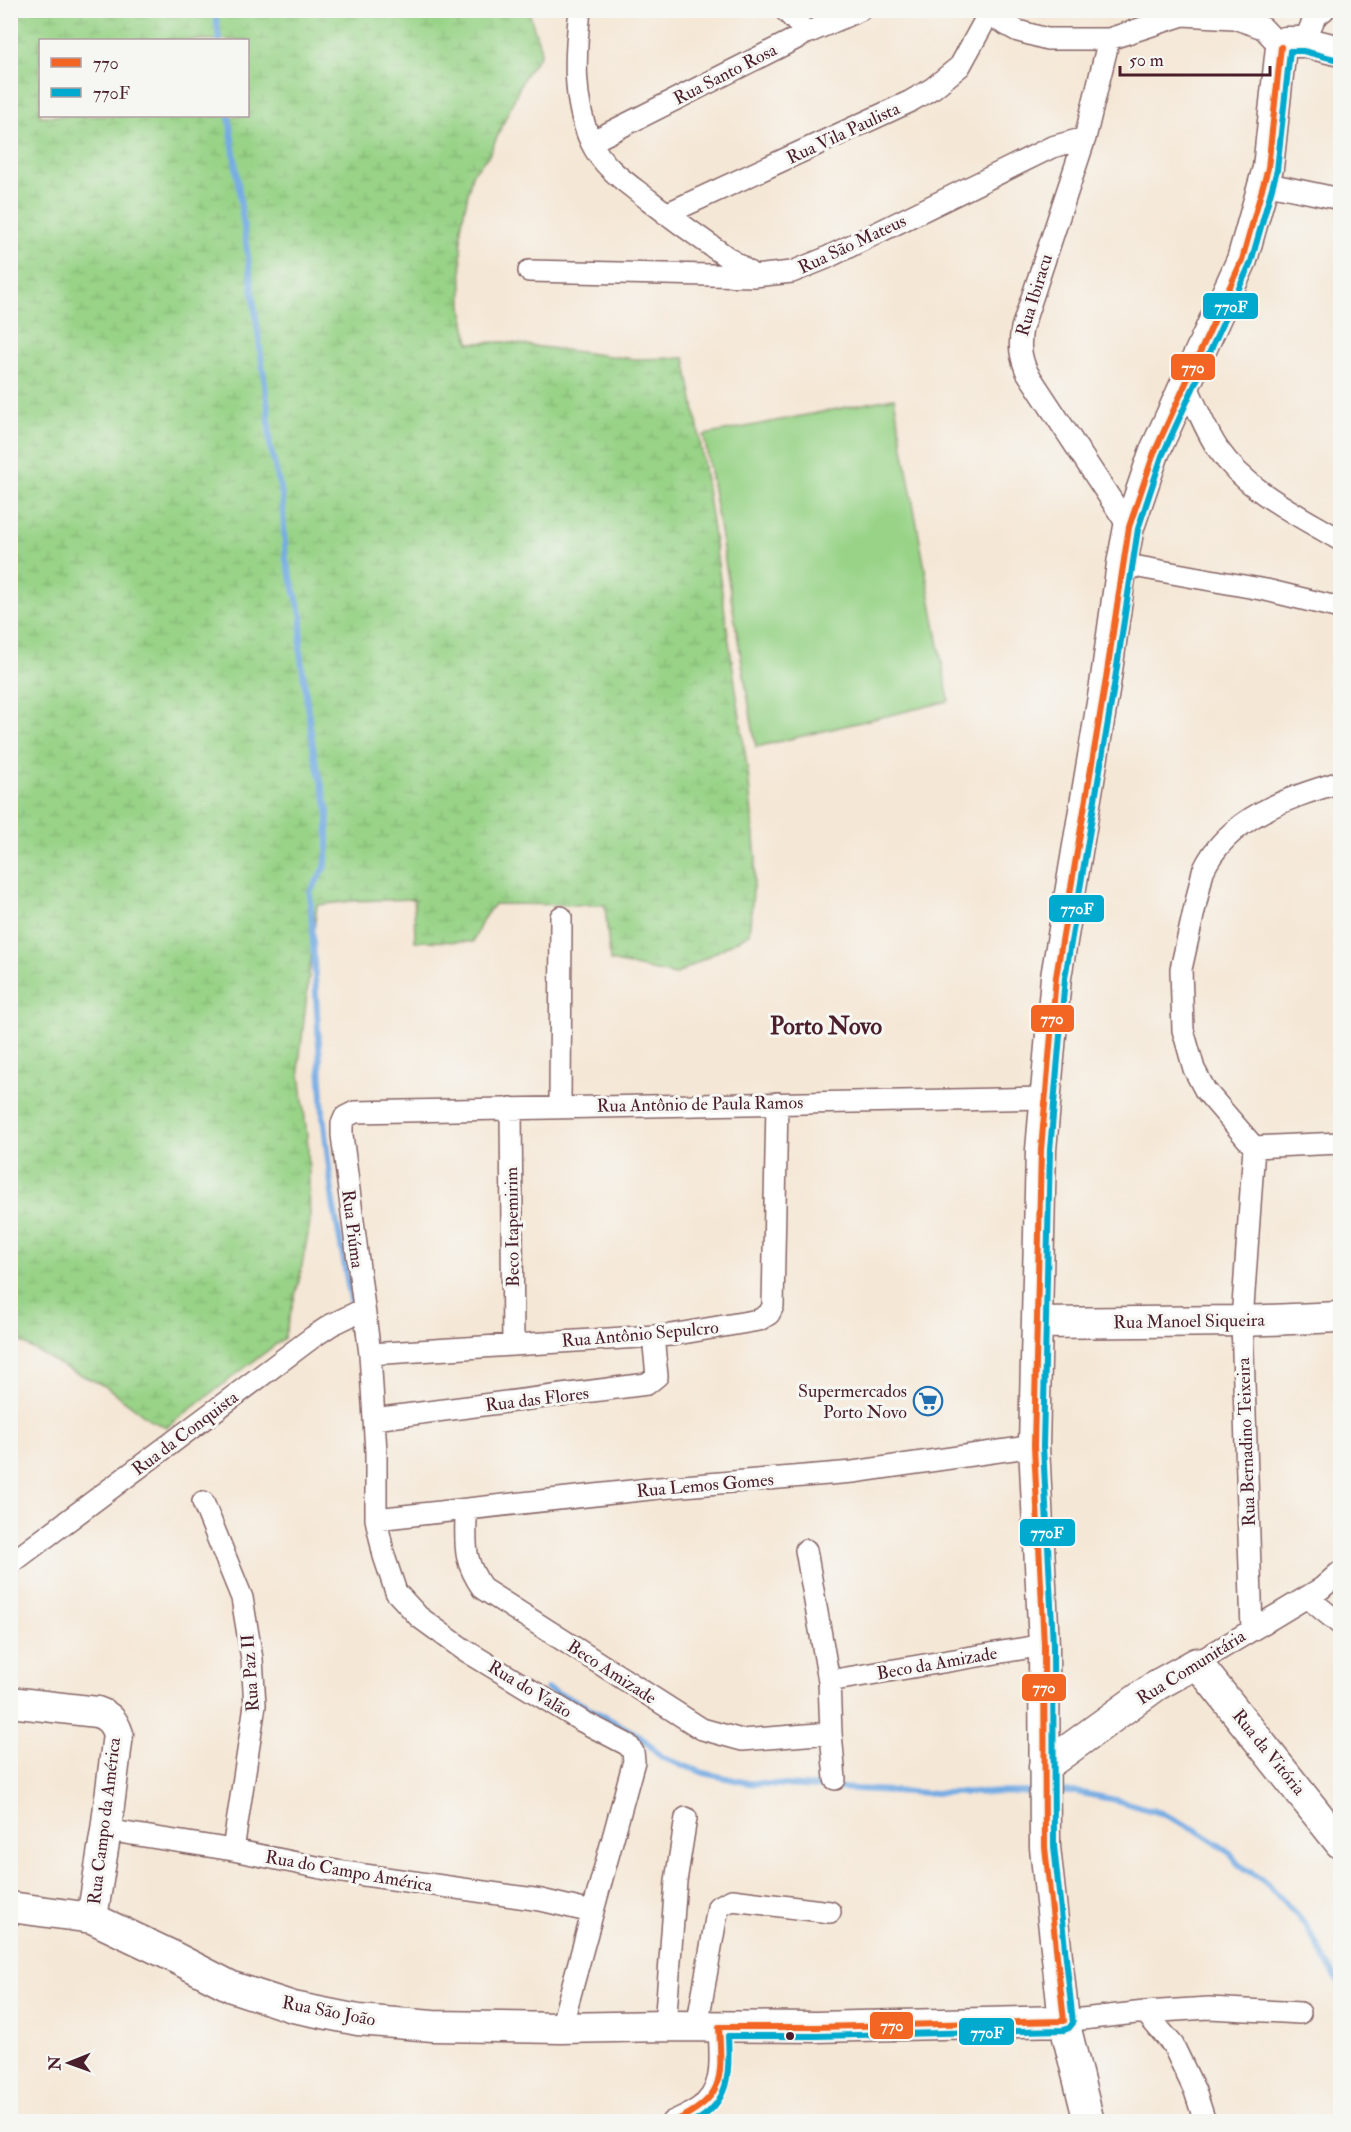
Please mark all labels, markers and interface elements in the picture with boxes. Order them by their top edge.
street label: Rua Santo Rosa [670,38,781,110]
legend [39,39,249,117]
scale bar [1120,39,1270,77]
text: 50 m [1129,49,1164,72]
text: 770 [93,52,119,75]
text: 770F [93,82,130,105]
street label: Rua Vila Paulista [783,97,904,170]
street label: Rua São Mateus [795,209,910,280]
street label: Rua Ibiracu [1011,251,1058,339]
line badge: 770F [1202,292,1259,320]
text: 770F [1215,297,1247,317]
line badge: 770 [1170,353,1216,381]
text: 770 [1182,358,1204,378]
line badge: 770F [1048,894,1105,923]
text: 770F [1061,899,1093,919]
line badge: 770 [1030,1004,1075,1033]
text: 770 [1041,1009,1063,1029]
district label: Porto Novo [770,1011,883,1042]
street label: Rua Antônio de Paula Ramos [597,1091,803,1118]
street label: Beco Itapemirim [500,1167,525,1287]
street label: Rua Piúma [336,1188,369,1270]
street label: Rua Manoel Siqueira [1113,1309,1266,1334]
street label: Rua Antônio Sepulcro [560,1316,720,1353]
street label: Rua Bernadino Teixeira [1232,1357,1261,1527]
place label: Supermercados Porto Novo [798,1380,907,1424]
street label: Rua das Flores [484,1382,590,1417]
supermarket icon: Supermercados Porto Novo [912,1385,944,1417]
street label: Rua da Conquista [128,1386,243,1481]
street label: Rua Lemos Gomes [635,1468,775,1503]
line badge: 770F [1019,1518,1076,1547]
text: 770F [1031,1523,1063,1543]
street label: Rua Comunitária [1132,1624,1251,1710]
street label: Rua Paz II [236,1633,265,1713]
street label: Beco Amizade [563,1635,661,1710]
street label: Beco da Amizade [875,1642,999,1685]
street label: Rua do Valão [484,1655,576,1724]
line badge: 770 [1021,1673,1067,1702]
text: 770 [1033,1678,1055,1698]
street label: Rua da Vitória [1227,1705,1311,1800]
street label: Rua Campo da América [83,1736,126,1906]
street label: Rua do Campo América [263,1845,435,1898]
street label: Rua São João [280,1991,378,2032]
line badge: 770 [869,2011,914,2040]
text: 770 [881,2016,903,2036]
line badge: 770F [958,2017,1015,2046]
text: 770F [971,2023,1003,2043]
unlabelled marker [784,2030,796,2042]
north arrow [39,2033,99,2093]
text: N [45,2055,65,2072]

